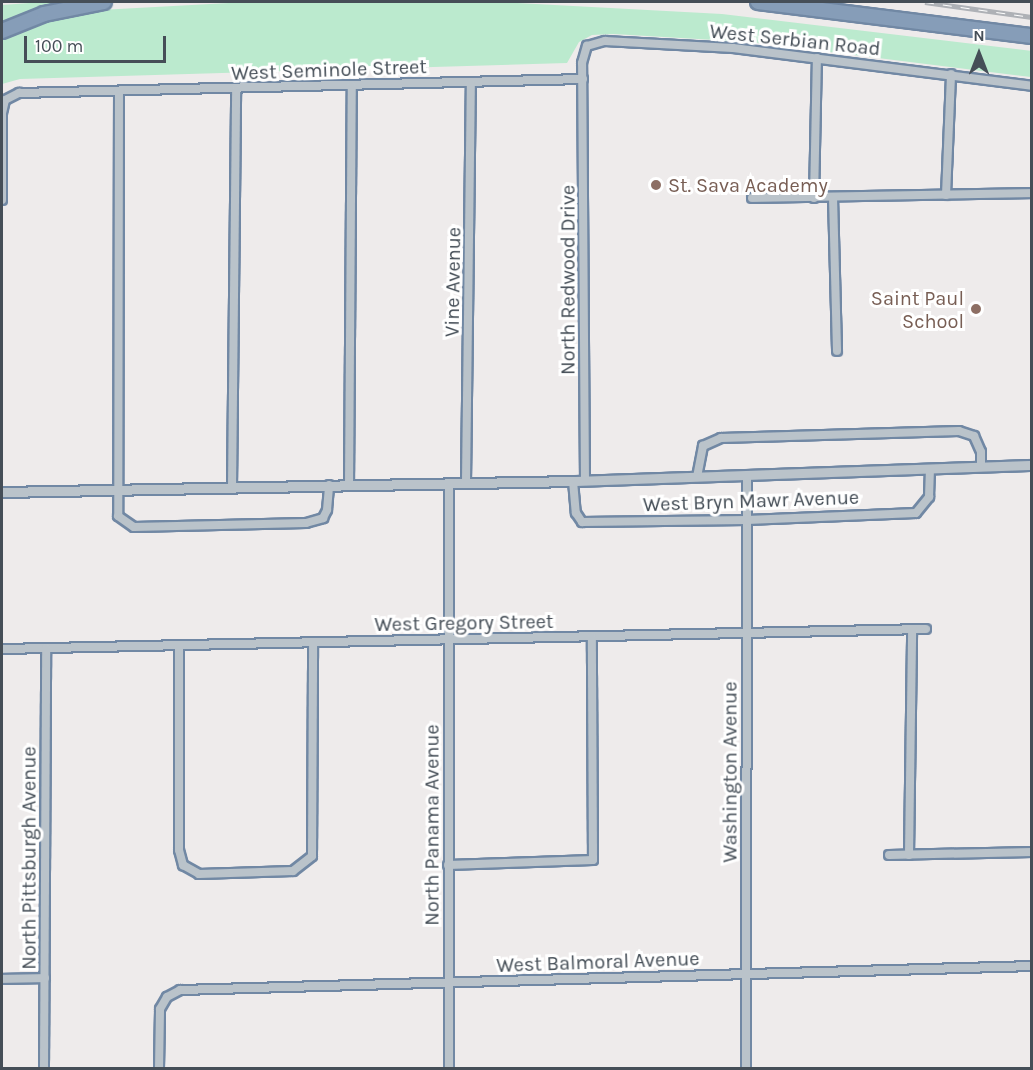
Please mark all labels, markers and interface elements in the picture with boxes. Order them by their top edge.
street label: West Serbian Road [708,19,882,61]
scale bar [27,24,170,62]
north arrow [949,24,1009,84]
text: N [973,26,985,45]
text: 100 m [35,35,83,57]
street label: West Seminole Street [231,55,427,85]
place label: St. Sava Academy [668,173,828,197]
marker: St. Sava Academy [649,178,663,192]
street label: North Redwood Drive [556,185,580,375]
street label: Vine Avenue [440,227,466,337]
place label: Saint Paul School [871,286,964,333]
marker: Saint Paul School [969,302,983,316]
street label: West Bryn Mawr Avenue [642,485,860,517]
street label: West Gregory Street [374,609,554,637]
street label: Washington Avenue [718,681,742,863]
street label: North Panama Avenue [420,724,444,926]
street label: North Pittsburgh Avenue [17,746,41,970]
street label: West Balmoral Avenue [496,946,700,978]

